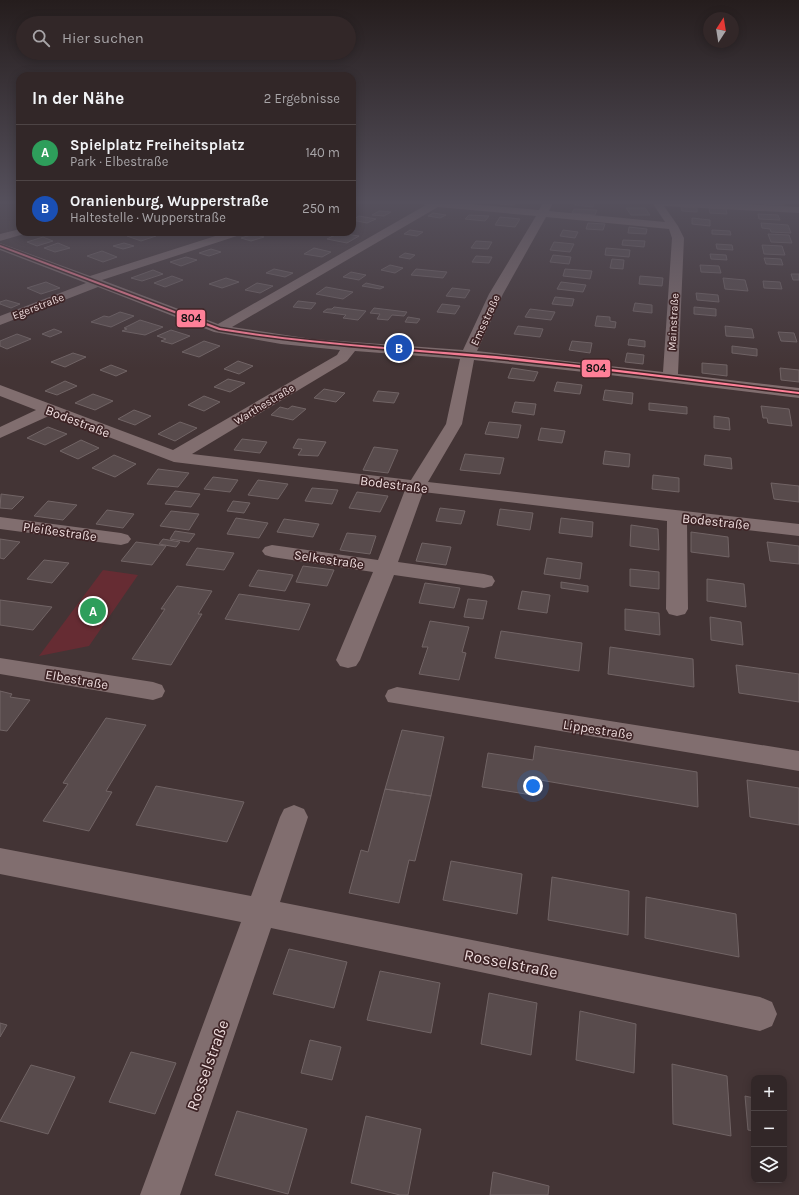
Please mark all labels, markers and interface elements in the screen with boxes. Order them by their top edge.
north arrow [703,12,739,48]
search box [16,16,356,60]
icon: search [30,27,52,49]
text: Hier suchen [62,29,144,47]
text: In der Nähe [32,88,124,108]
text: 2 Ergebnisse [264,91,340,106]
text: Spielplatz Freiheitsplatz [70,136,245,154]
text: A [41,145,49,160]
text: 140 m [305,145,340,160]
text: Park · Elbestraße [70,154,168,169]
text: Oranienburg, Wupperstraße [70,192,269,210]
text: B [41,201,49,216]
text: 250 m [302,201,340,216]
text: Haltestelle · Wupperstraße [70,210,226,225]
street label: Egerstraße [10,291,66,322]
street label: Emsstraße [468,292,503,348]
street label: Mainstraße [665,293,682,351]
line badge: 804 [176,309,206,328]
text: 804 [181,312,202,325]
pin: B [386,333,412,363]
line badge: 804 [581,359,611,378]
text: 804 [586,362,607,375]
street label: Warthestraße [232,381,297,428]
street label: Bodestraße [43,402,112,441]
street label: Bodestraße [359,473,429,496]
street label: Bodestraße [681,510,751,533]
street label: Pleißestraße [22,519,98,544]
street label: Selkestraße [293,547,365,572]
pin: A [80,596,106,626]
street label: Elbestraße [44,667,110,692]
street label: Lippestraße [562,717,634,742]
your location [523,776,543,796]
street label: Rosselstraße [462,945,559,982]
street label: Rosselstraße [182,1017,233,1113]
map controls [751,1075,787,1183]
button: + [751,1075,787,1111]
button: − [751,1111,787,1147]
button: layers [751,1147,787,1183]

